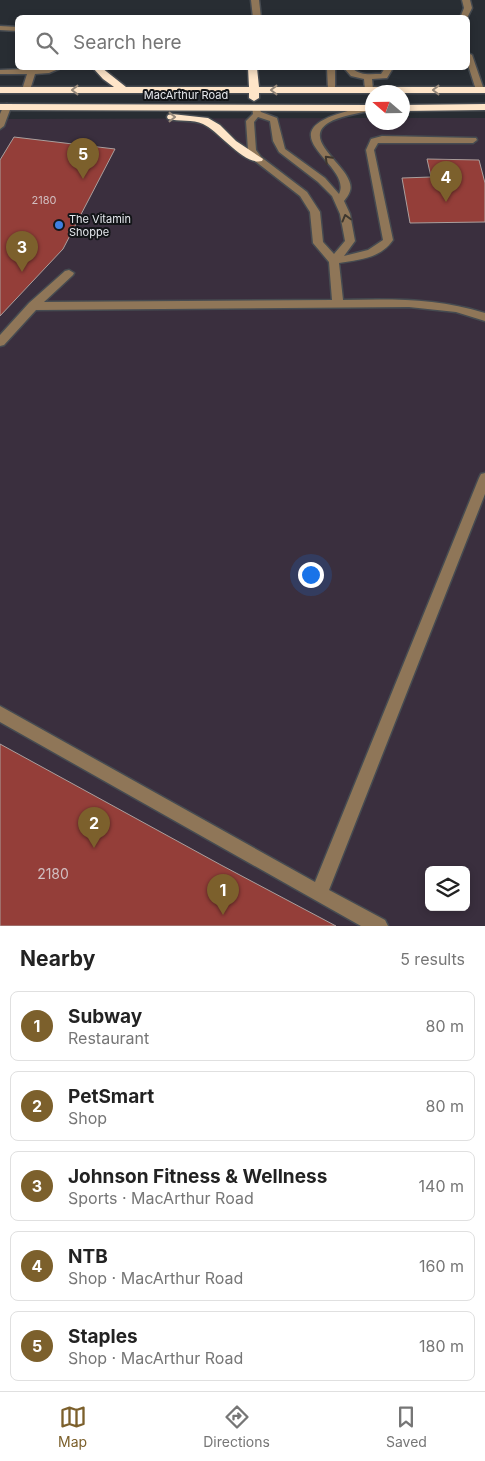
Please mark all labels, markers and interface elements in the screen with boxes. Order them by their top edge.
search box [15,15,470,70]
icon: search [33,29,61,57]
text: Search here [73,31,182,54]
one-way arrow [71,85,79,95]
one-way arrow [270,85,278,95]
north arrow [365,85,410,130]
one-way arrow [432,85,440,95]
street label: MacArthur Road [144,88,228,102]
one-way arrow [168,112,176,123]
pin: 5 [67,138,99,179]
one-way arrow [325,155,334,164]
pin: 4 [430,161,462,202]
house number: 2180 [32,193,57,207]
place label: The Vitamin Shoppe [69,212,131,239]
one-way arrow [341,213,352,222]
marker: The Vitamin Shoppe [53,219,65,231]
pin: 3 [6,231,38,272]
your location [298,562,324,588]
pin: 2 [78,807,110,848]
house number: 2180 [37,865,69,882]
map controls [425,866,470,911]
button: layers [425,866,470,911]
pin: 1 [207,874,239,915]
text: Nearby [20,946,95,971]
text: 5 results [400,949,465,969]
text: Subway [68,1005,142,1028]
text: 1 [34,1016,40,1036]
text: 80 m [425,1016,464,1036]
text: Restaurant [68,1028,149,1048]
text: PetSmart [68,1085,154,1108]
text: 2 [32,1096,42,1116]
text: 80 m [425,1096,464,1116]
text: Shop [68,1108,107,1128]
text: Johnson Fitness & Wellness [68,1165,327,1188]
text: 3 [32,1176,42,1196]
text: 140 m [419,1176,464,1196]
text: Sports · MacArthur Road [68,1188,254,1208]
text: NTB [68,1245,108,1268]
text: 4 [32,1256,42,1276]
text: 160 m [419,1256,464,1276]
text: Shop · MacArthur Road [68,1268,243,1288]
text: Staples [68,1325,138,1348]
text: 5 [32,1336,42,1356]
text: 180 m [419,1336,464,1356]
text: Shop · MacArthur Road [68,1348,243,1368]
tab: Map [58,1403,87,1450]
tab: Directions [203,1403,270,1450]
tab: Saved [386,1403,427,1450]

